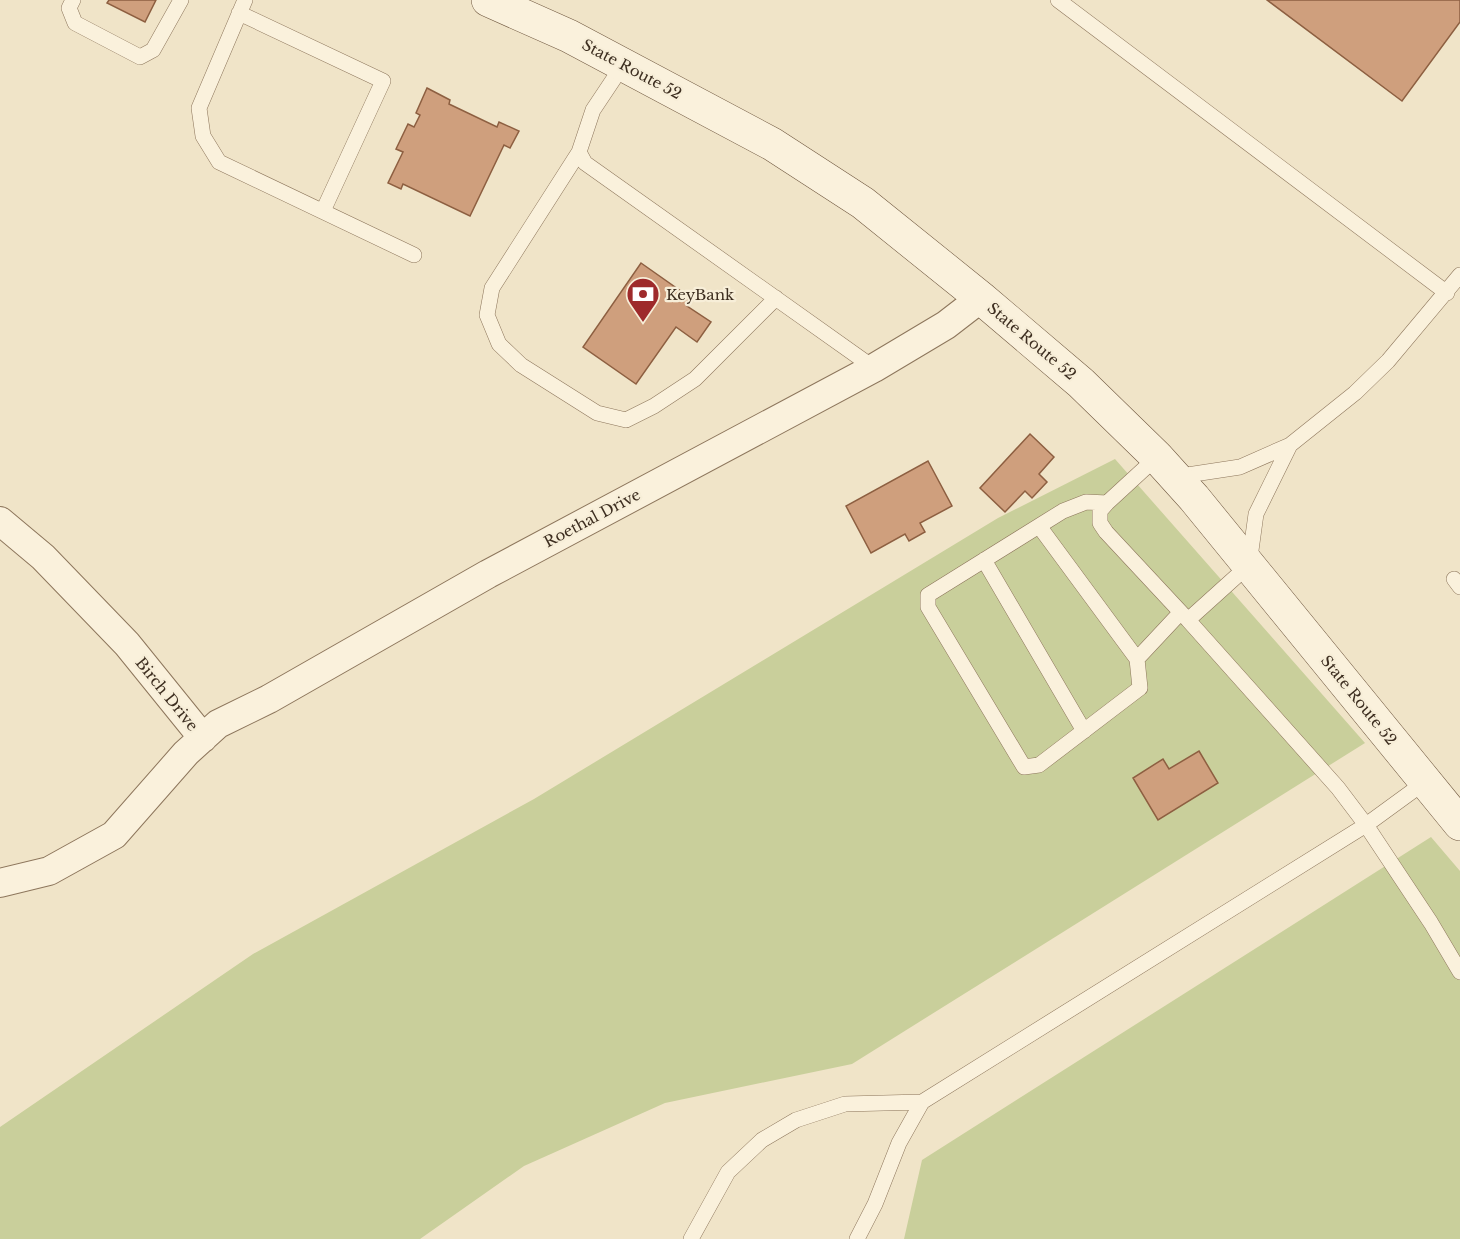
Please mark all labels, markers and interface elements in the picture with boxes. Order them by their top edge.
street label: State Route 52 [579,35,685,103]
bank icon: KeyBank [625,276,661,323]
place label: KeyBank [666,285,735,304]
street label: State Route 52 [984,298,1080,384]
street label: Roethal Drive [541,485,643,551]
street label: State Route 52 [1317,651,1401,749]
street label: Birch Drive [132,653,202,735]

